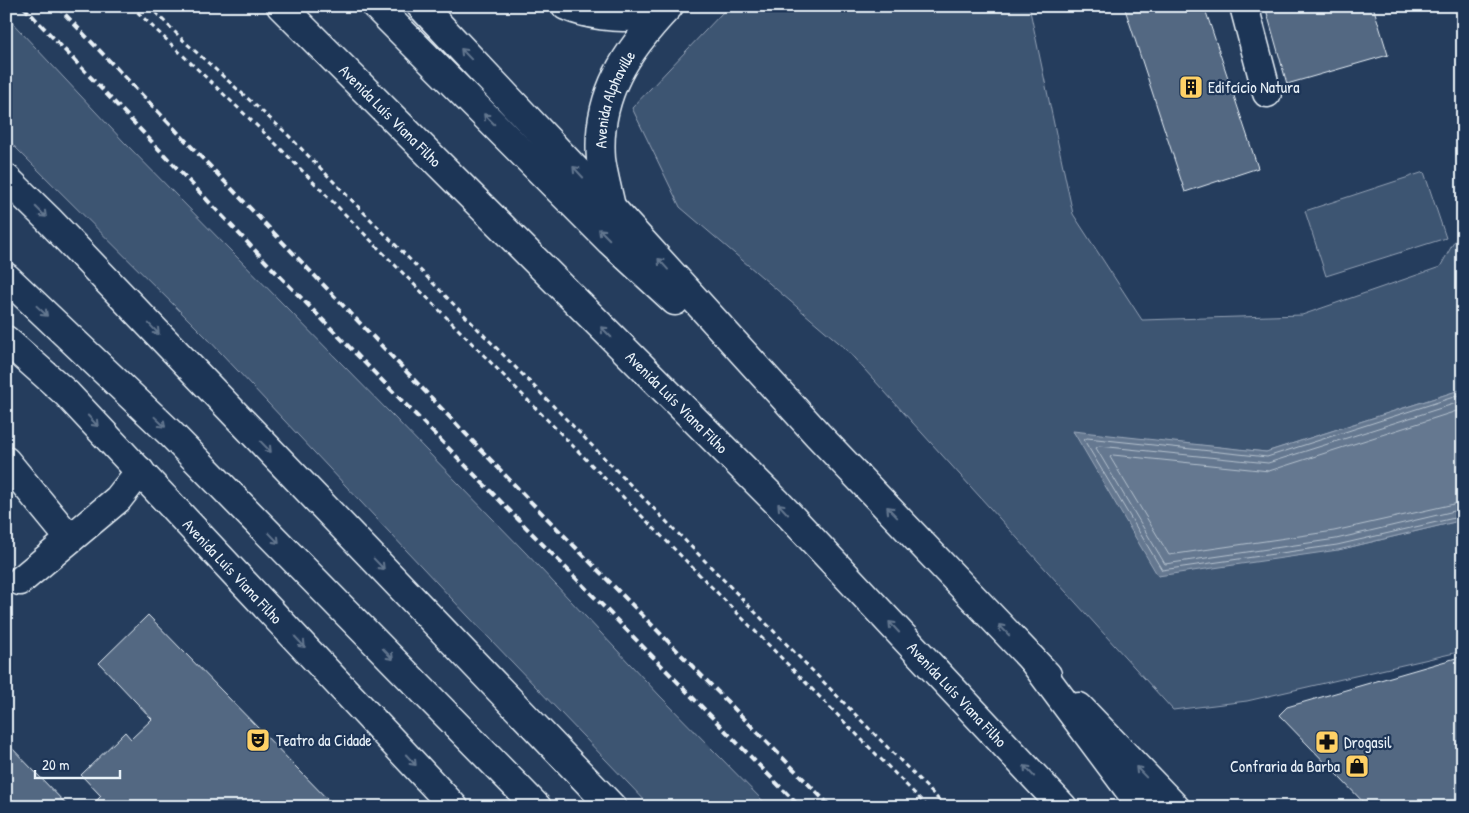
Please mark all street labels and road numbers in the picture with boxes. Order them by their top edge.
street label: Avenida Alphaville [589,45,640,149]
street label: Avenida Luís Viana Filho [335,60,447,172]
street label: Avenida Luís Viana Filho [621,346,733,458]
street label: Avenida Luís Viana Filho [178,514,288,629]
street label: Avenida Luís Viana Filho [903,637,1012,752]

